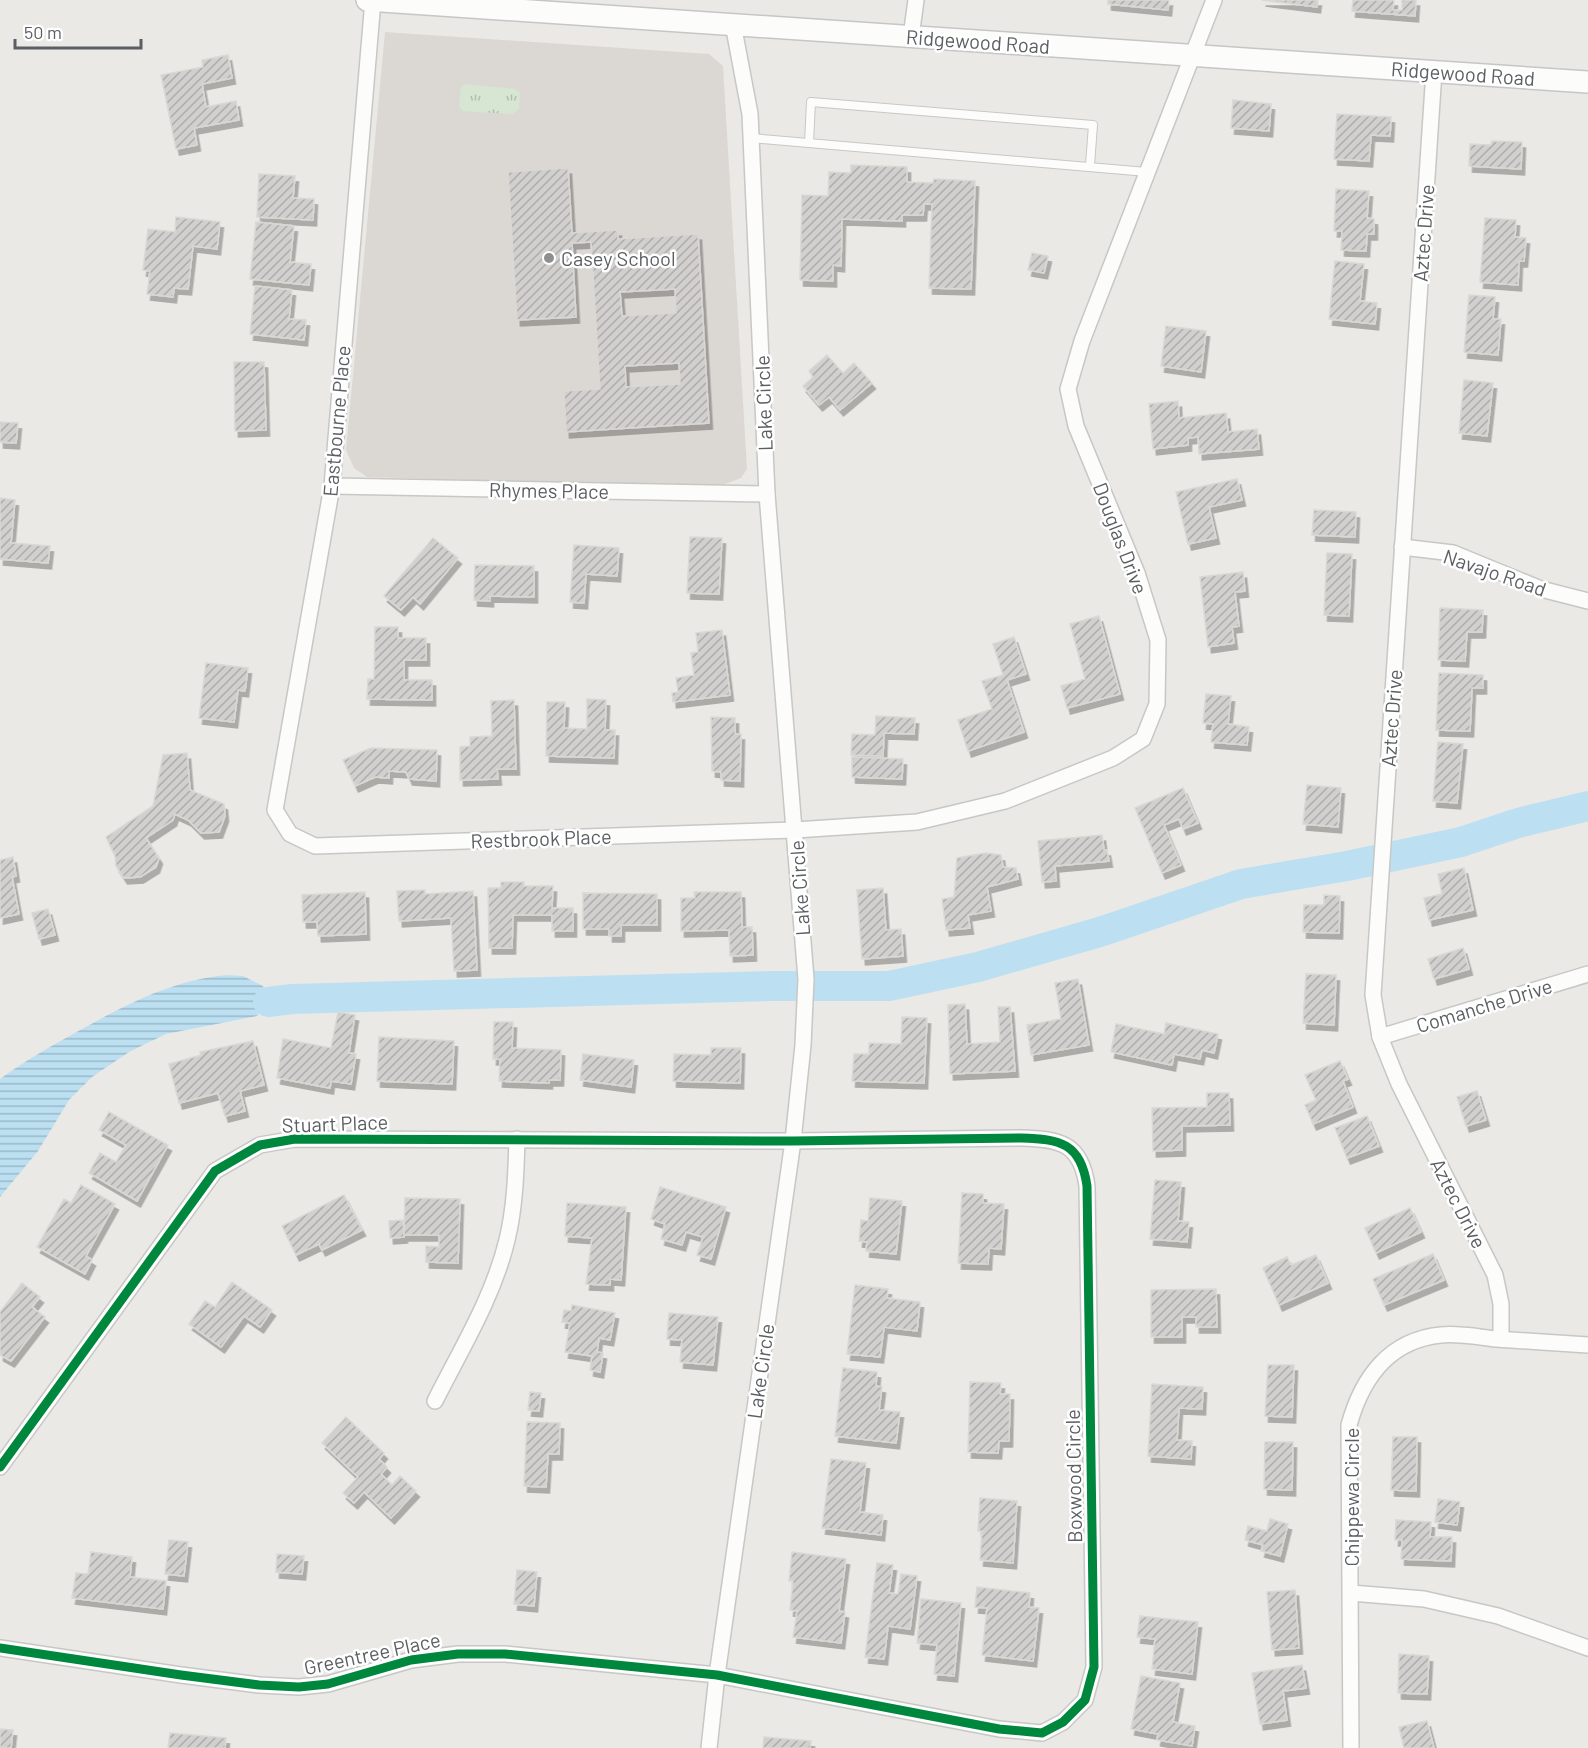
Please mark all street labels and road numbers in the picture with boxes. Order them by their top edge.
street label: Ridgewood Road [905,24,1051,58]
street label: Ridgewood Road [1390,56,1536,90]
street label: Aztec Drive [1408,183,1438,283]
street label: Eastbourne Place [317,344,355,498]
street label: Lake Circle [749,355,777,451]
street label: Rhymes Place [489,477,609,503]
street label: Douglas Drive [1089,479,1153,597]
street label: Navajo Road [1440,543,1550,601]
street label: Aztec Drive [1376,668,1406,768]
street label: Restbrook Place [470,824,612,852]
street label: Lake Circle [784,839,814,937]
street label: Comanche Drive [1413,973,1555,1037]
street label: Stuart Place [281,1109,389,1137]
street label: Aztec Drive [1426,1154,1492,1252]
street label: Lake Circle [741,1322,779,1420]
street label: Boxwood Circle [1060,1409,1086,1543]
street label: Chippewa Circle [1339,1428,1363,1566]
street label: Greentree Place [302,1627,442,1679]

